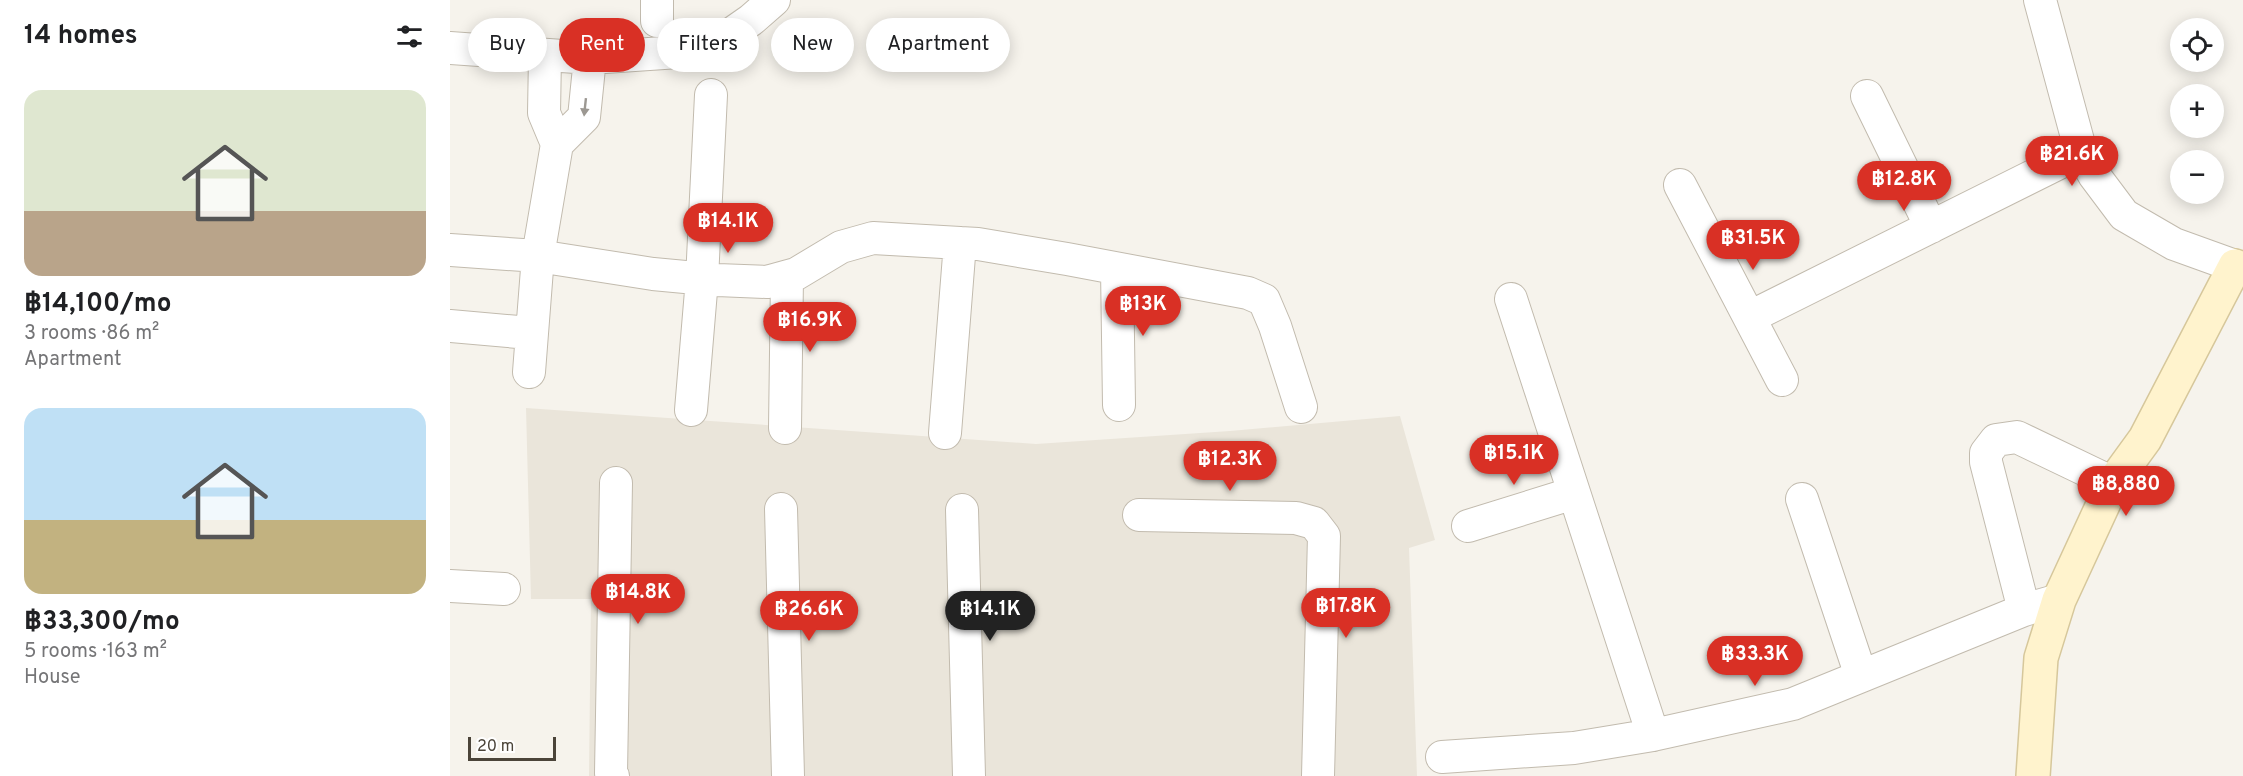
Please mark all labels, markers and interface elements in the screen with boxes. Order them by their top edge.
chip: Buy [468,18,547,72]
chip: Rent [559,18,645,72]
chip: Filters [657,18,759,72]
chip: New [771,18,854,72]
chip: Apartment [866,18,1010,72]
map controls [2170,18,2224,204]
button: locate [2170,18,2224,72]
text: 14 homes [24,20,138,53]
icon: filters [393,20,426,53]
button: + [2170,84,2224,138]
one-way arrow [580,97,590,116]
icon: home [171,129,279,237]
pin: ฿21.6K [2023,136,2121,187]
text: ฿21.6K [2039,142,2105,168]
button: − [2170,150,2224,204]
pin: ฿12.8K [1855,161,1953,212]
text: ฿12.8K [1871,167,1937,193]
pin: ฿14.1K [679,203,777,254]
text: ฿14.1K [697,209,759,235]
pin: ฿31.5K [1704,220,1802,271]
text: ฿31.5K [1720,226,1786,252]
pin: ฿13K [1107,286,1179,337]
text: ฿14,100/mo [24,288,171,321]
text: ฿13K [1119,292,1167,318]
pin: ฿16.9K [761,302,859,353]
text: ฿16.9K [777,308,843,334]
text: 3 rooms · 86 m² [24,321,159,347]
text: Apartment [24,347,122,373]
pin: ฿15.1K [1465,435,1563,486]
pin: ฿12.3K [1181,441,1279,492]
text: ฿15.1K [1484,441,1545,467]
icon: home [171,447,279,555]
text: ฿12.3K [1198,447,1262,473]
pin: ฿8,880 [2077,466,2175,517]
text: ฿8,880 [2092,472,2160,498]
pin: ฿14.8K [589,574,687,625]
text: ฿14.8K [605,580,671,606]
pin: ฿17.8K [1297,588,1395,639]
pin: ฿26.6K [760,591,858,642]
pin: ฿14.1K [941,591,1039,642]
text: ฿17.8K [1315,594,1377,620]
text: ฿26.6K [774,597,844,623]
text: ฿14.1K [959,597,1021,623]
text: ฿33,300/mo [24,606,180,639]
pin: ฿33.3K [1706,636,1804,687]
text: 5 rooms · 163 m² [24,639,167,665]
text: ฿33.3K [1721,642,1789,668]
text: House [24,665,80,691]
scale bar [468,734,556,762]
text: 20 m [477,737,514,757]

